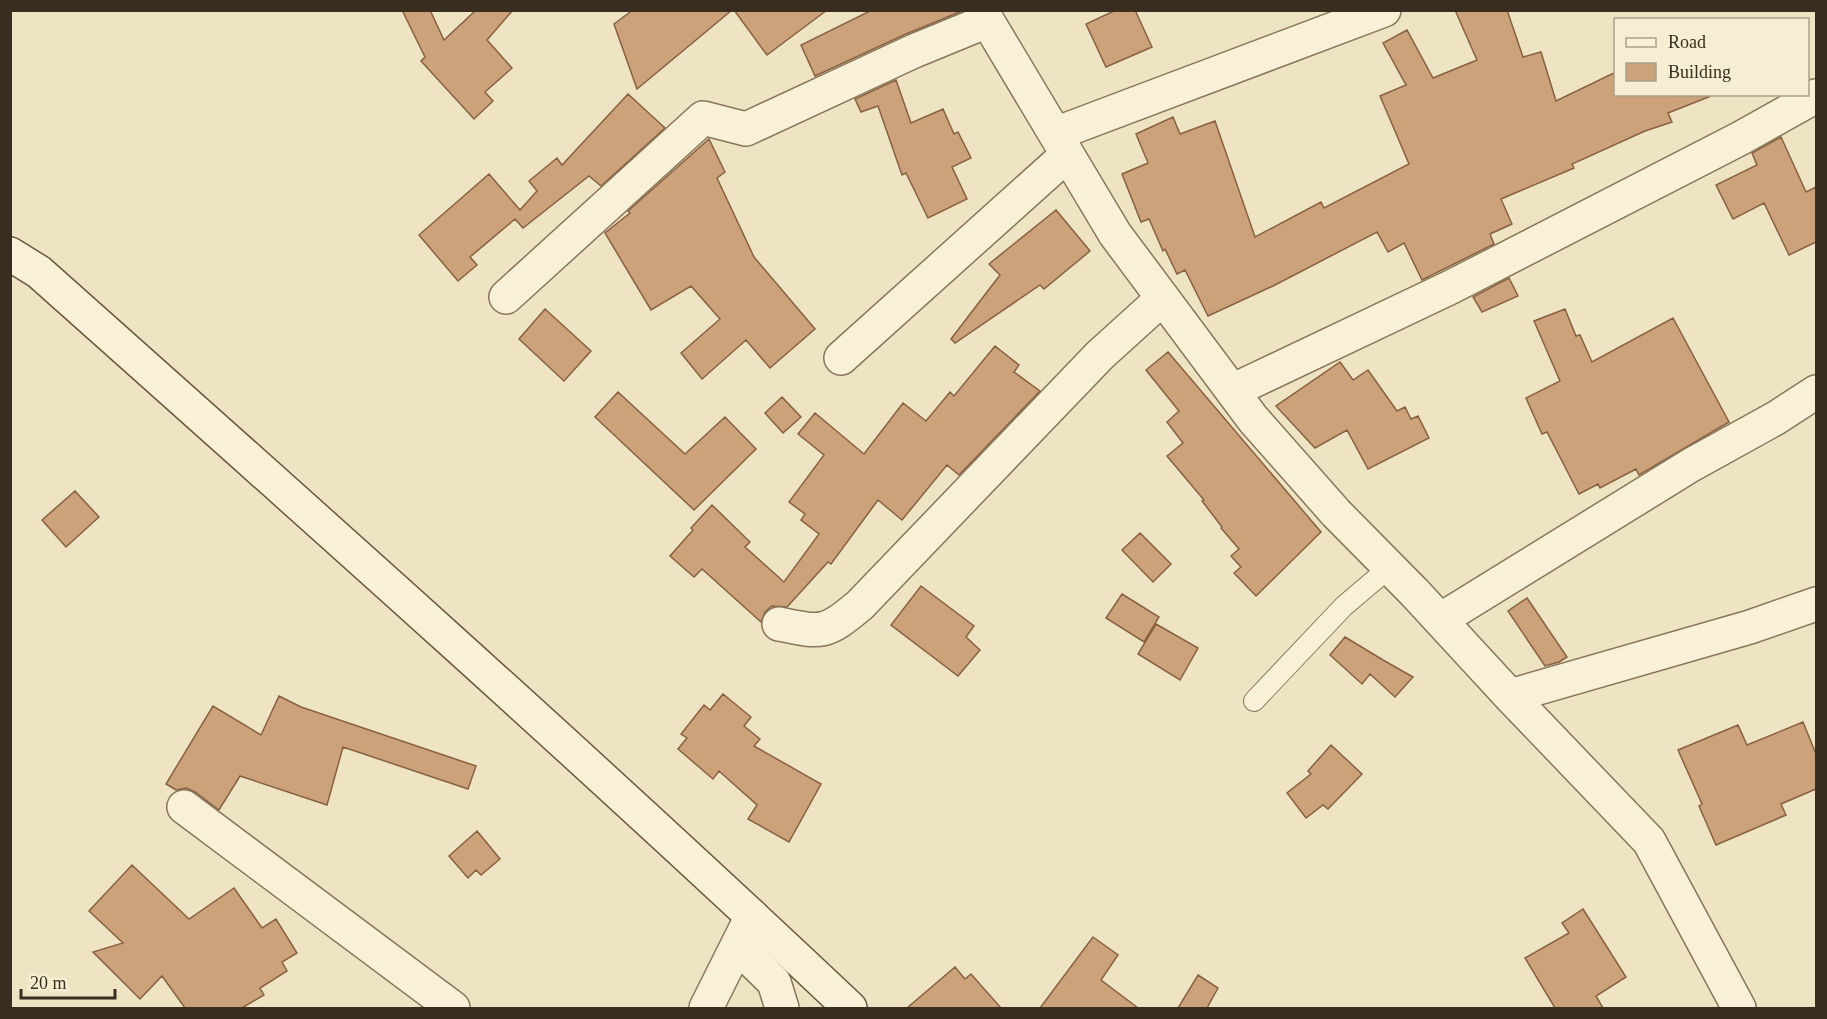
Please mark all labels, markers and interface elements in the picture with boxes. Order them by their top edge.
legend [1614,18,1809,96]
text: Road [1668,32,1706,52]
text: Building [1668,62,1731,82]
scale bar [21,962,116,1000]
text: 20 m [30,973,67,993]

